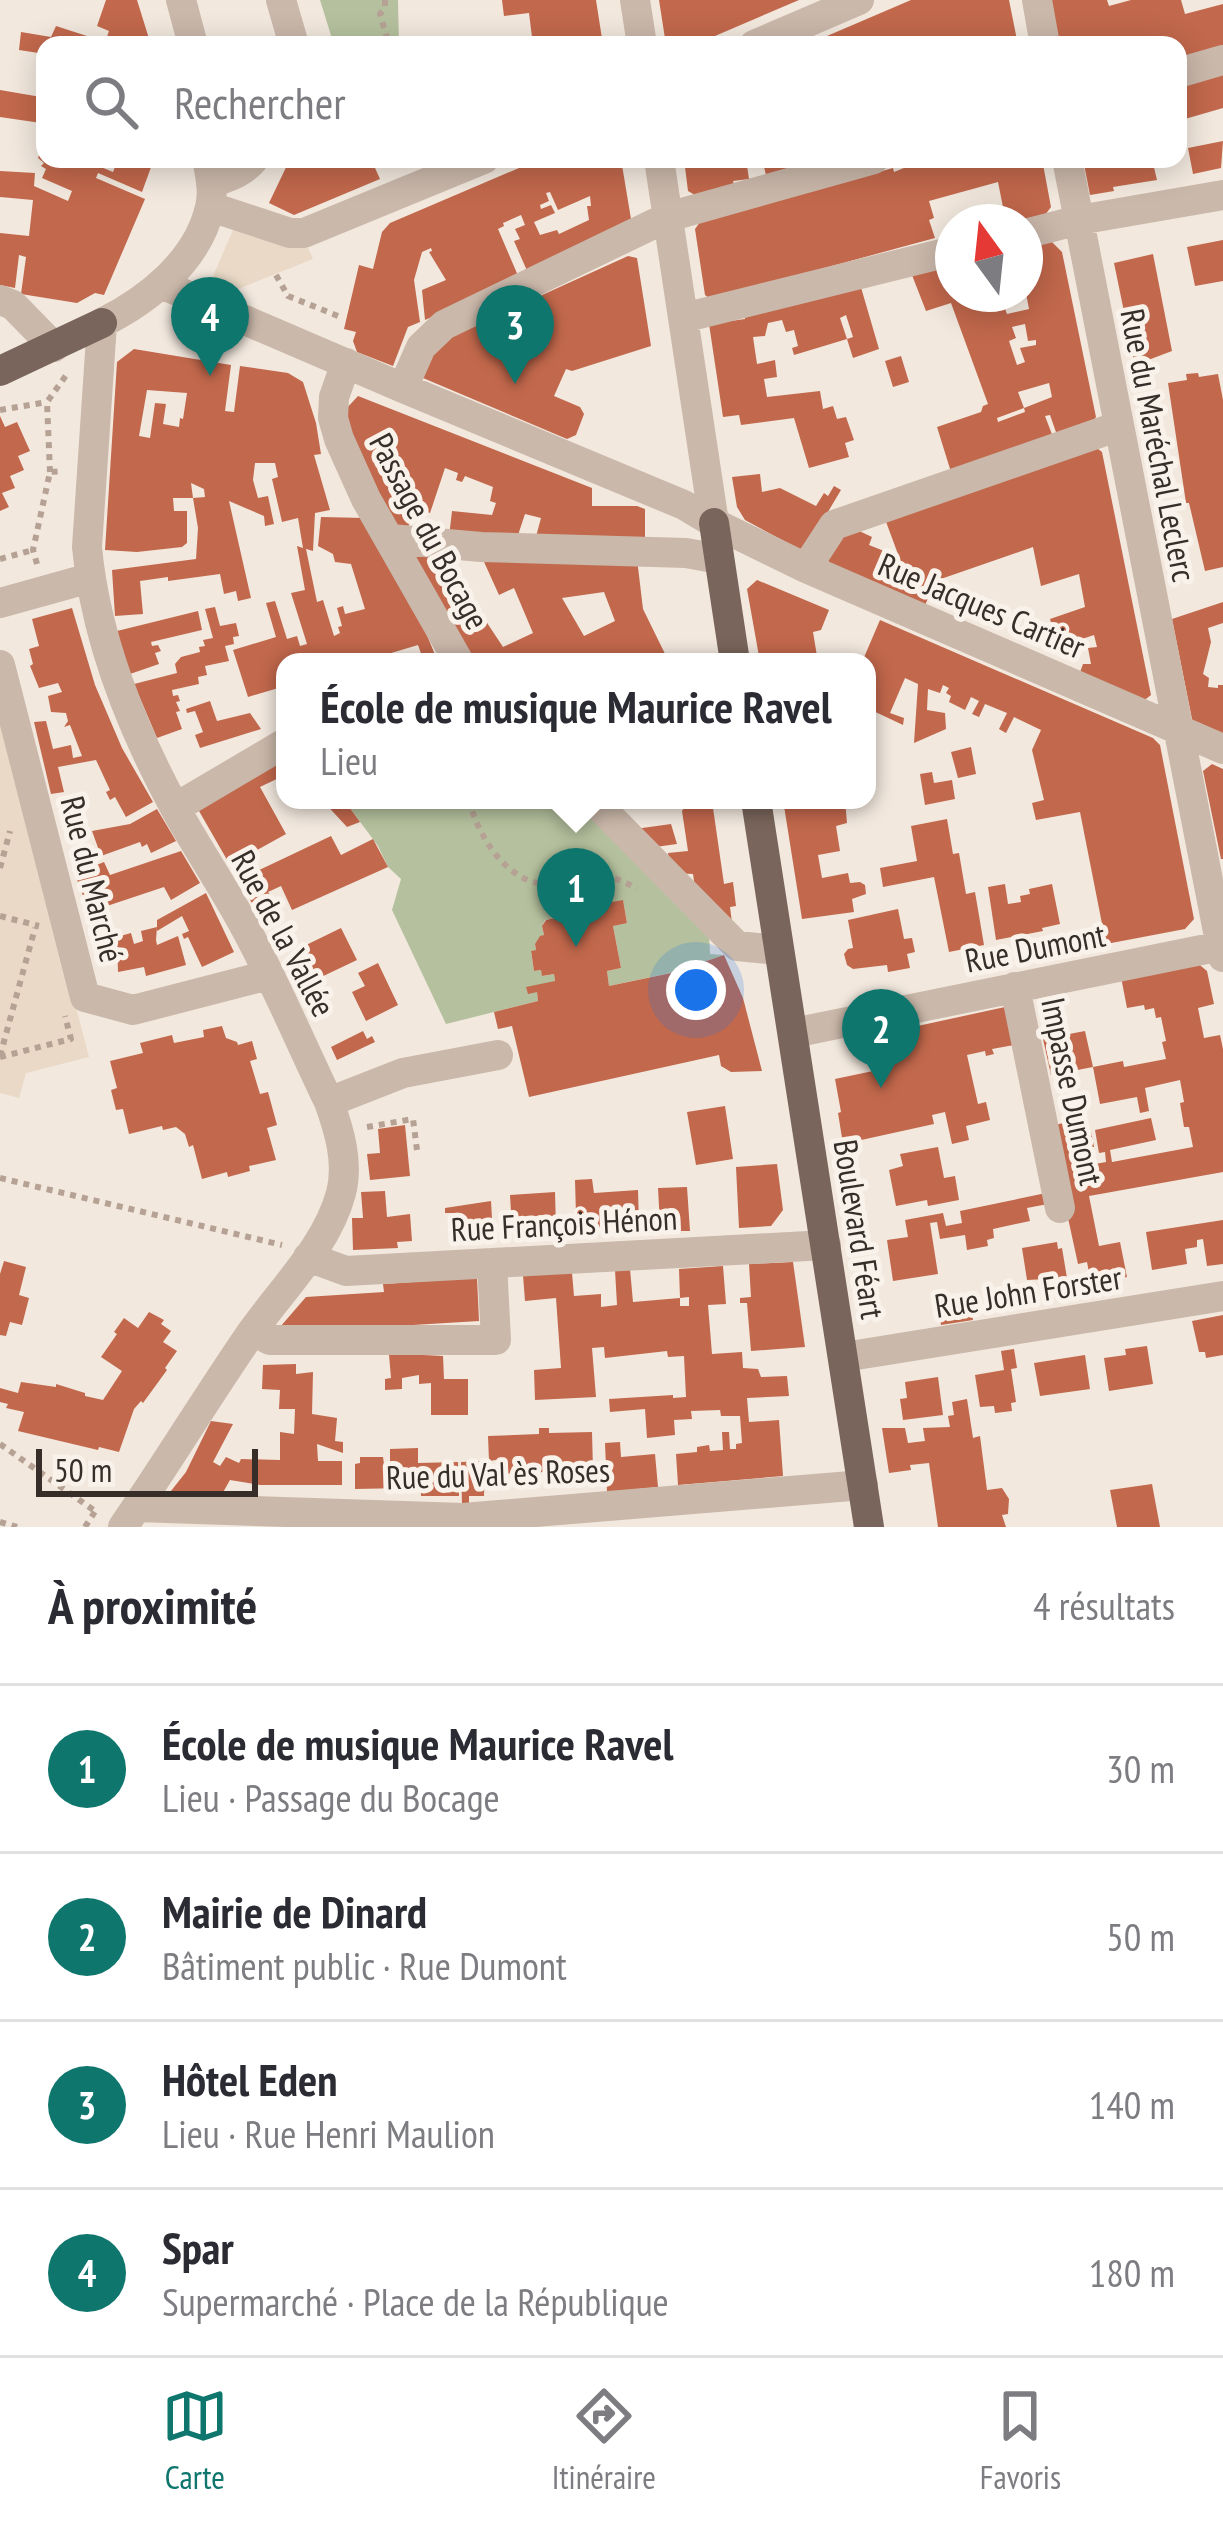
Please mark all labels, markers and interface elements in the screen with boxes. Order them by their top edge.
search box [36,36,1187,168]
icon: search [78,69,144,135]
text: Rechercher [174,73,346,131]
north arrow [935,204,1043,312]
pin: 4 [171,277,249,376]
pin: 3 [476,285,554,384]
street label: Rue du Maréchal Leclerc [1112,305,1207,585]
street label: Passage du Bocage [360,426,500,636]
street label: Rue Jacques Cartier [872,542,1092,668]
popup [276,653,876,809]
text: École de musique Maurice Ravel [320,677,832,735]
text: Lieu [320,735,378,786]
street label: Rue du Marché [52,792,134,966]
street label: Rue de la Vallée [222,842,346,1024]
pin: 1 [537,848,615,947]
street label: Rue Dumont [961,912,1109,982]
your location [666,960,726,1020]
pin: 2 [842,989,920,1088]
street label: Impasse Dumont [1032,993,1114,1189]
street label: Boulevard Féart [825,1136,895,1322]
street label: Rue François Hénon [450,1196,678,1250]
street label: Rue John Forster [932,1255,1124,1327]
scale bar [36,1443,258,1496]
text: 50 m [54,1448,112,1491]
street label: Rue du Val ès Roses [385,1448,611,1498]
text: À proximité [48,1572,257,1638]
text: 4 résultats [1033,1580,1175,1631]
text: École de musique Maurice Ravel [162,1714,673,1772]
text: 1 [78,1743,96,1794]
text: 30 m [1106,1743,1175,1794]
text: Lieu · Passage du Bocage [162,1772,500,1823]
text: Mairie de Dinard [162,1882,427,1940]
text: 2 [78,1911,96,1962]
text: 50 m [1106,1911,1175,1962]
text: Bâtiment public · Rue Dumont [162,1940,567,1991]
text: Hôtel Eden [162,2050,337,2108]
text: 3 [78,2079,96,2130]
text: 140 m [1089,2079,1175,2130]
text: Lieu · Rue Henri Maulion [162,2108,495,2159]
text: Spar [162,2218,234,2276]
text: 4 [78,2247,96,2298]
text: 180 m [1089,2247,1175,2298]
text: Supermarché · Place de la République [162,2276,669,2327]
tab: Carte [162,2383,228,2498]
tab: Itinéraire [552,2383,656,2498]
tab: Favoris [980,2383,1061,2498]

